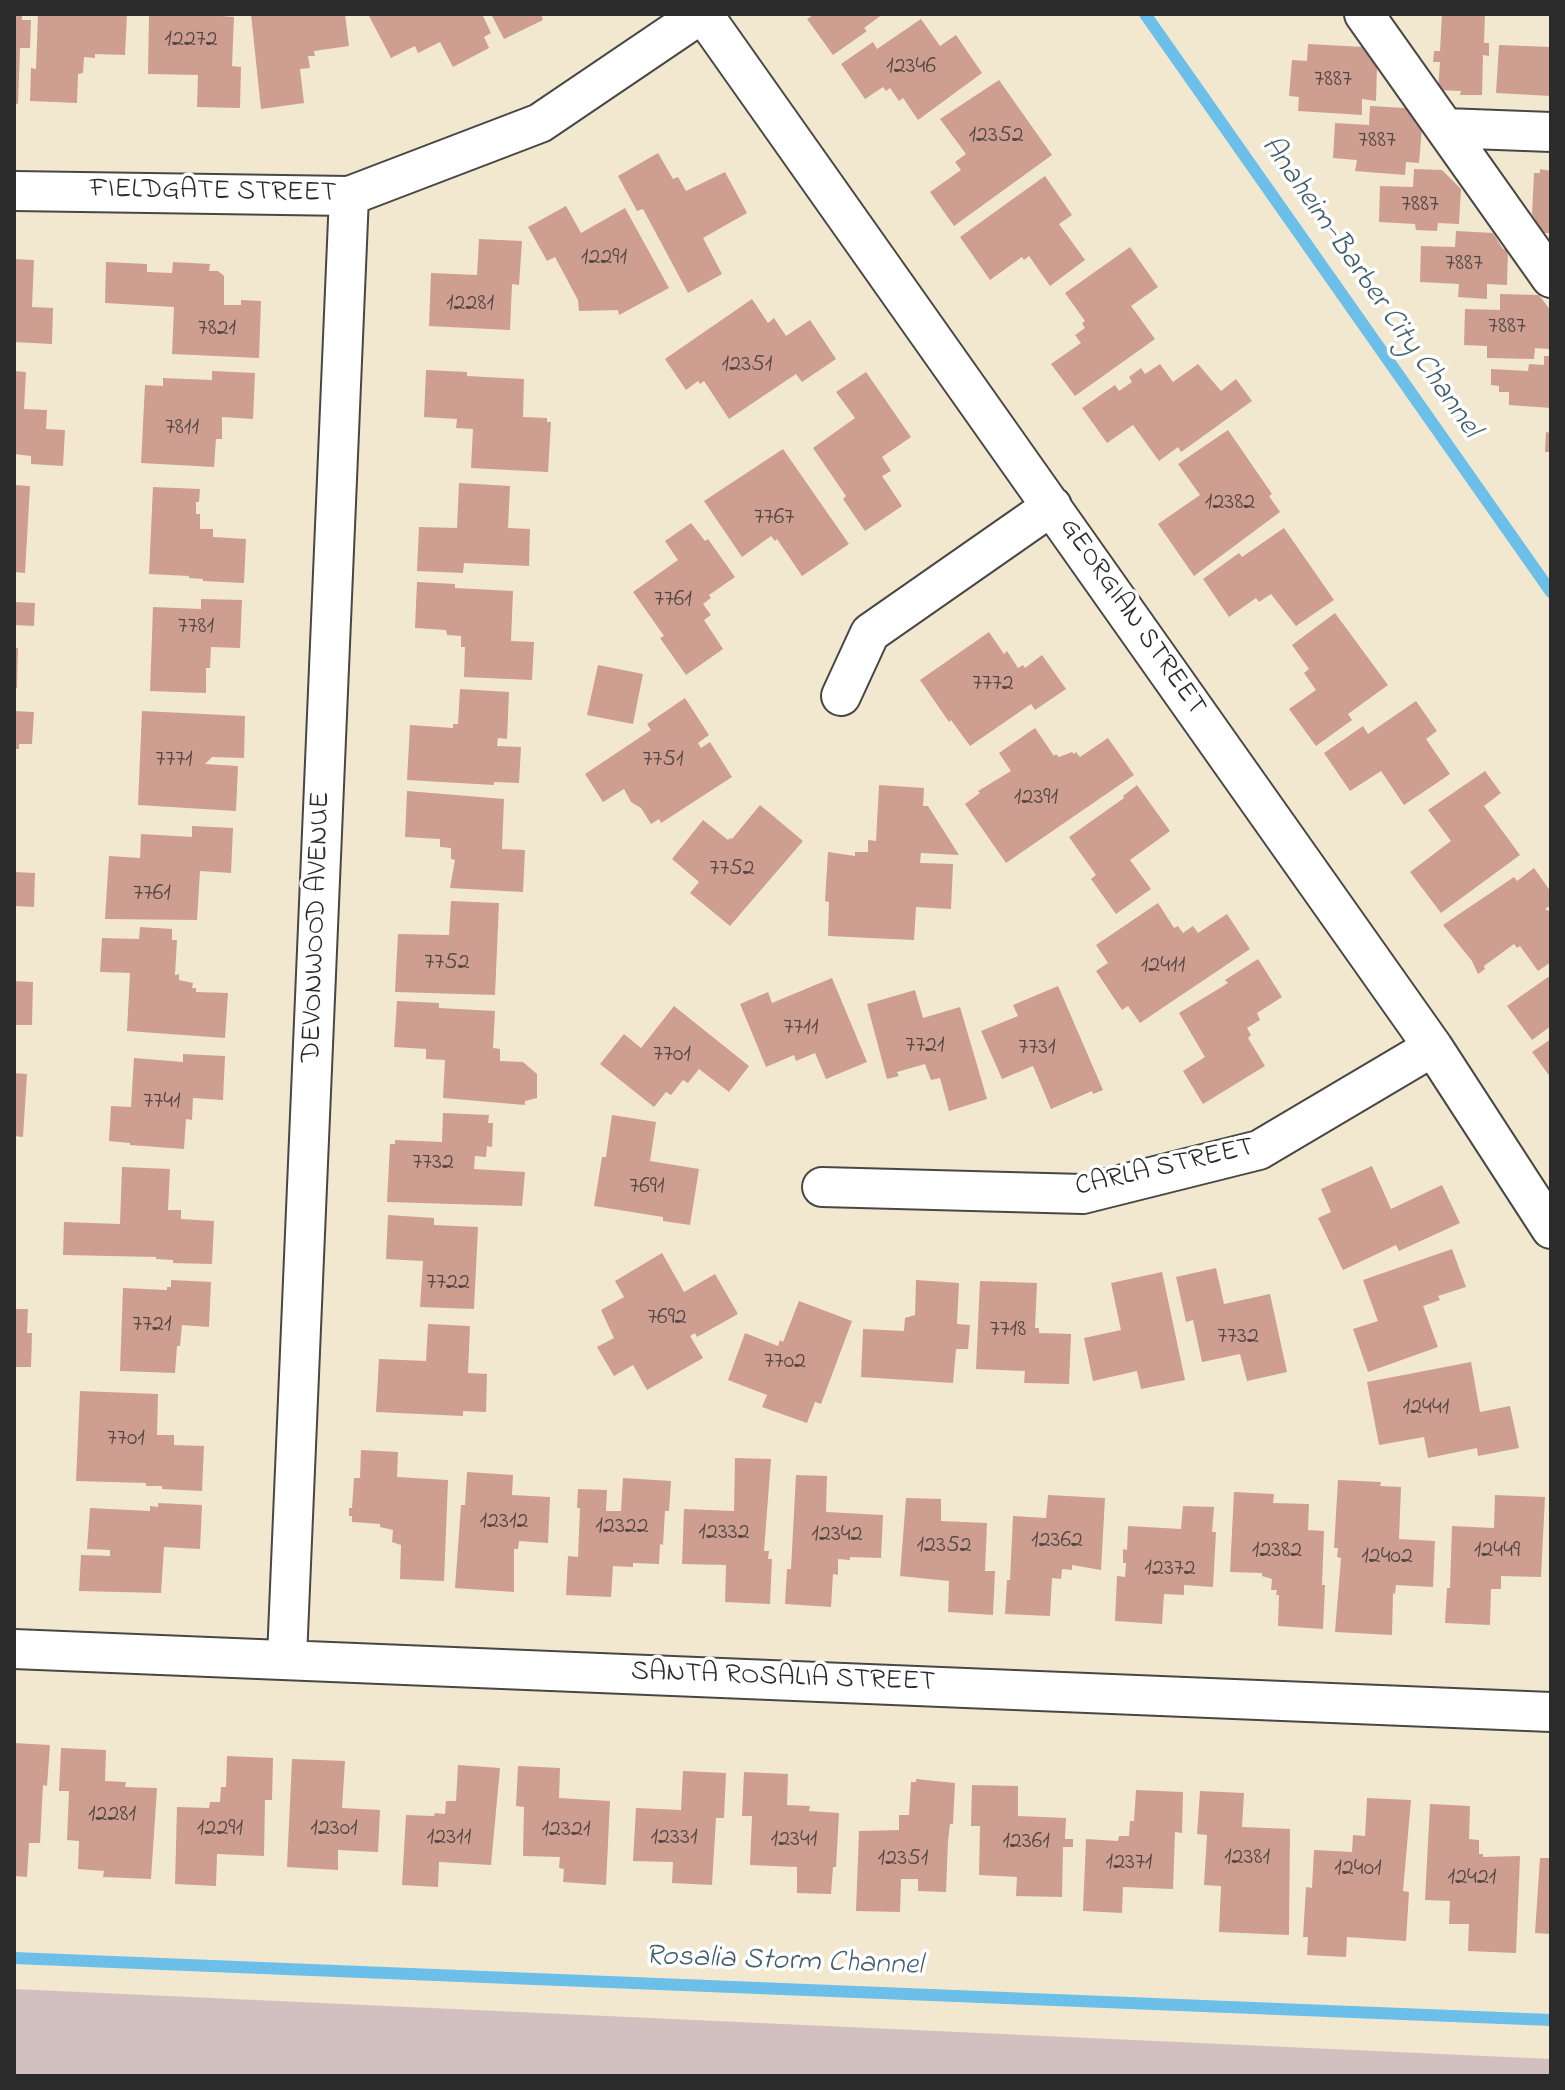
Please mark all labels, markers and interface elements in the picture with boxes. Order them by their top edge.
house number: 12272 [164,27,218,55]
house number: 12346 [886,54,936,82]
house number: 7887 [1314,67,1352,95]
house number: 12352 [968,123,1024,151]
house number: 7887 [1358,128,1396,156]
water label: Anaheim-Barber City Channel [1251,130,1487,446]
street label: FIELDGATE STREET [89,174,337,212]
house number: 7887 [1401,192,1439,220]
house number: 12291 [581,245,627,273]
house number: 7887 [1445,251,1483,279]
house number: 12281 [446,291,494,319]
house number: 7887 [1488,314,1526,342]
house number: 7821 [198,316,236,344]
house number: 12351 [722,352,772,380]
house number: 7811 [165,415,199,443]
house number: 12382 [1205,490,1255,518]
house number: 7767 [754,505,794,533]
street label: GEORGIAN STREET [1050,513,1212,723]
house number: 7761 [654,587,692,615]
house number: 7781 [178,614,214,642]
house number: 7772 [972,671,1014,699]
house number: 7771 [155,747,193,775]
house number: 7751 [642,747,684,775]
house number: 12391 [1014,785,1058,813]
street label: DEVONWOOD AVENUE [296,791,340,1063]
house number: 7752 [709,856,755,884]
house number: 7761 [133,881,171,909]
house number: 7752 [424,950,470,978]
house number: 12411 [1141,953,1185,981]
house number: 7711 [783,1015,819,1043]
house number: 7721 [905,1033,945,1061]
house number: 7731 [1018,1035,1056,1063]
house number: 7701 [653,1042,691,1070]
house number: 7741 [143,1089,181,1117]
street label: CARLA STREET [1072,1132,1258,1206]
house number: 7732 [412,1150,454,1178]
house number: 7691 [629,1174,665,1202]
house number: 7722 [426,1270,470,1298]
house number: 7692 [647,1305,687,1333]
house number: 7721 [132,1312,172,1340]
house number: 7718 [990,1317,1026,1345]
house number: 7732 [1217,1324,1259,1352]
house number: 7702 [764,1349,806,1377]
house number: 12441 [1403,1395,1449,1423]
house number: 7701 [107,1426,145,1454]
house number: 12312 [479,1509,529,1537]
house number: 12322 [595,1514,649,1542]
house number: 12332 [698,1520,750,1548]
house number: 12342 [811,1522,863,1550]
house number: 12362 [1031,1528,1083,1556]
house number: 12352 [916,1533,972,1561]
house number: 12382 [1252,1538,1302,1566]
house number: 12449 [1474,1538,1520,1566]
house number: 12402 [1361,1544,1413,1572]
house number: 12372 [1144,1556,1196,1584]
street label: SANTA ROSALIA STREET [630,1657,936,1701]
house number: 12281 [88,1802,136,1830]
house number: 12291 [197,1816,243,1844]
house number: 12301 [310,1816,358,1844]
house number: 12321 [541,1817,591,1845]
house number: 12311 [427,1825,471,1853]
house number: 12331 [650,1825,698,1853]
house number: 12341 [771,1827,817,1855]
house number: 12361 [1002,1829,1050,1857]
house number: 12381 [1224,1845,1270,1873]
house number: 12351 [878,1846,928,1874]
house number: 12371 [1106,1850,1152,1878]
house number: 12401 [1334,1856,1382,1884]
house number: 12421 [1447,1865,1497,1893]
water label: Rosalia Storm Channel [645,1940,923,1986]

